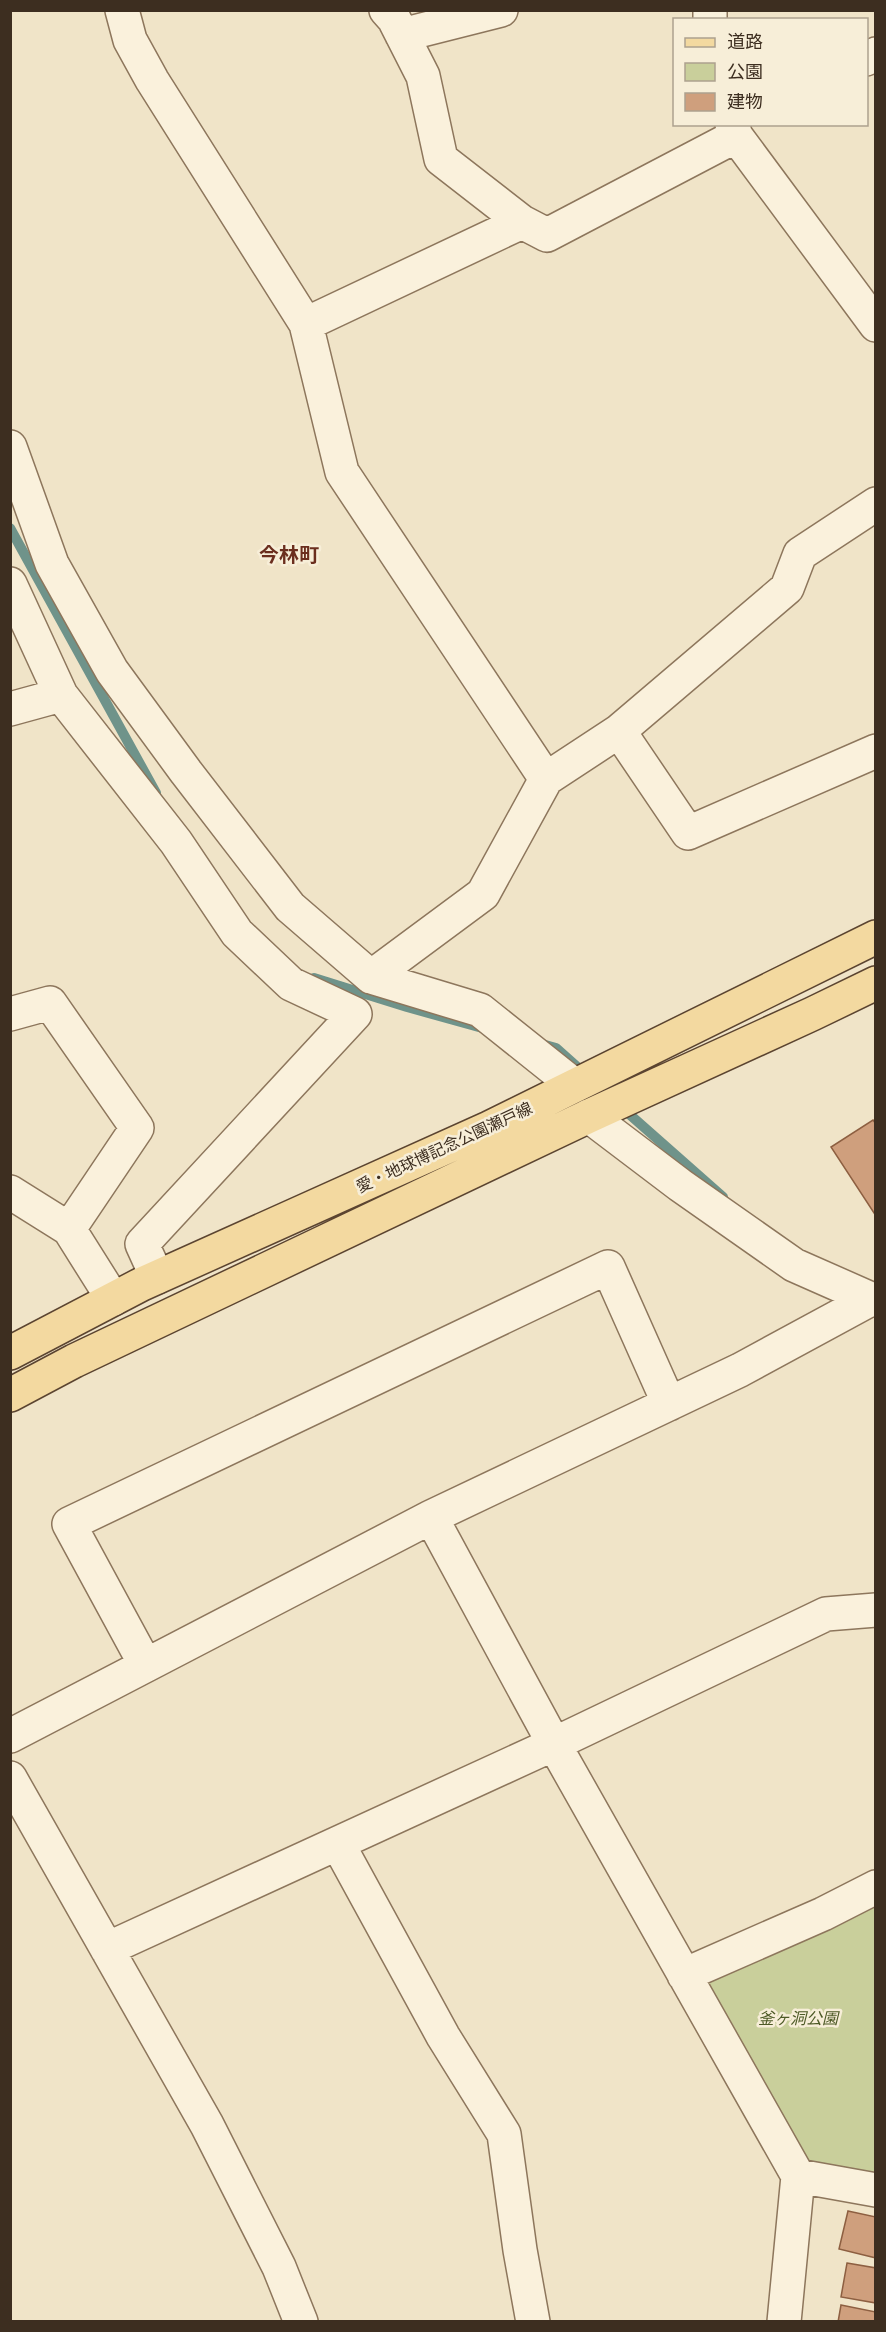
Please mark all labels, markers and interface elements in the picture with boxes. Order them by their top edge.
legend [673,18,868,126]
text: 道路 [727,32,763,52]
text: 公園 [727,62,763,82]
text: 建物 [727,92,763,112]
district label: 今林町 [259,544,319,566]
street label: 愛・地球博記念公園瀬戸線 [354,1099,535,1196]
park label: 釜ヶ洞公園 [758,2010,840,2027]

